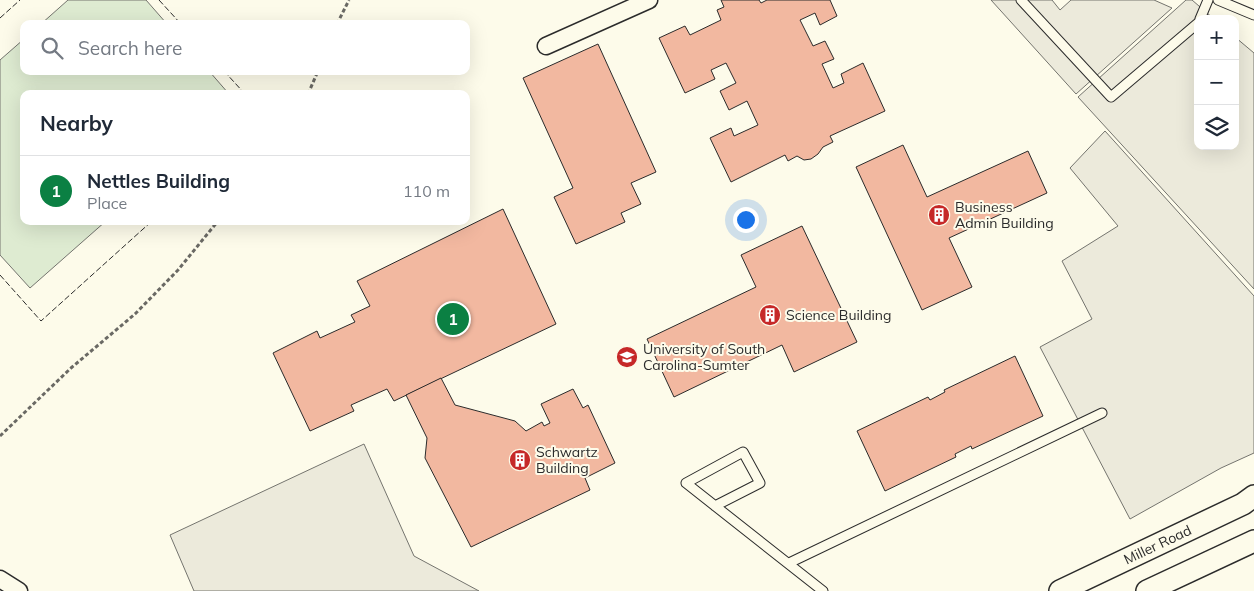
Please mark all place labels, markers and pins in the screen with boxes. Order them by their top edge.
place label: Business Admin Building [955,198,1054,232]
building icon: Business Admin Building [927,203,951,227]
pin: 1 [437,300,469,338]
building icon: Science Building [758,303,782,327]
place label: Science Building [786,306,892,324]
place label: University of South Carolina-Sumter [643,340,765,374]
school or university icon: University of South Carolina-Sumter [615,345,639,369]
place label: Schwartz Building [536,443,598,477]
building icon: Schwartz Building [508,448,532,472]

